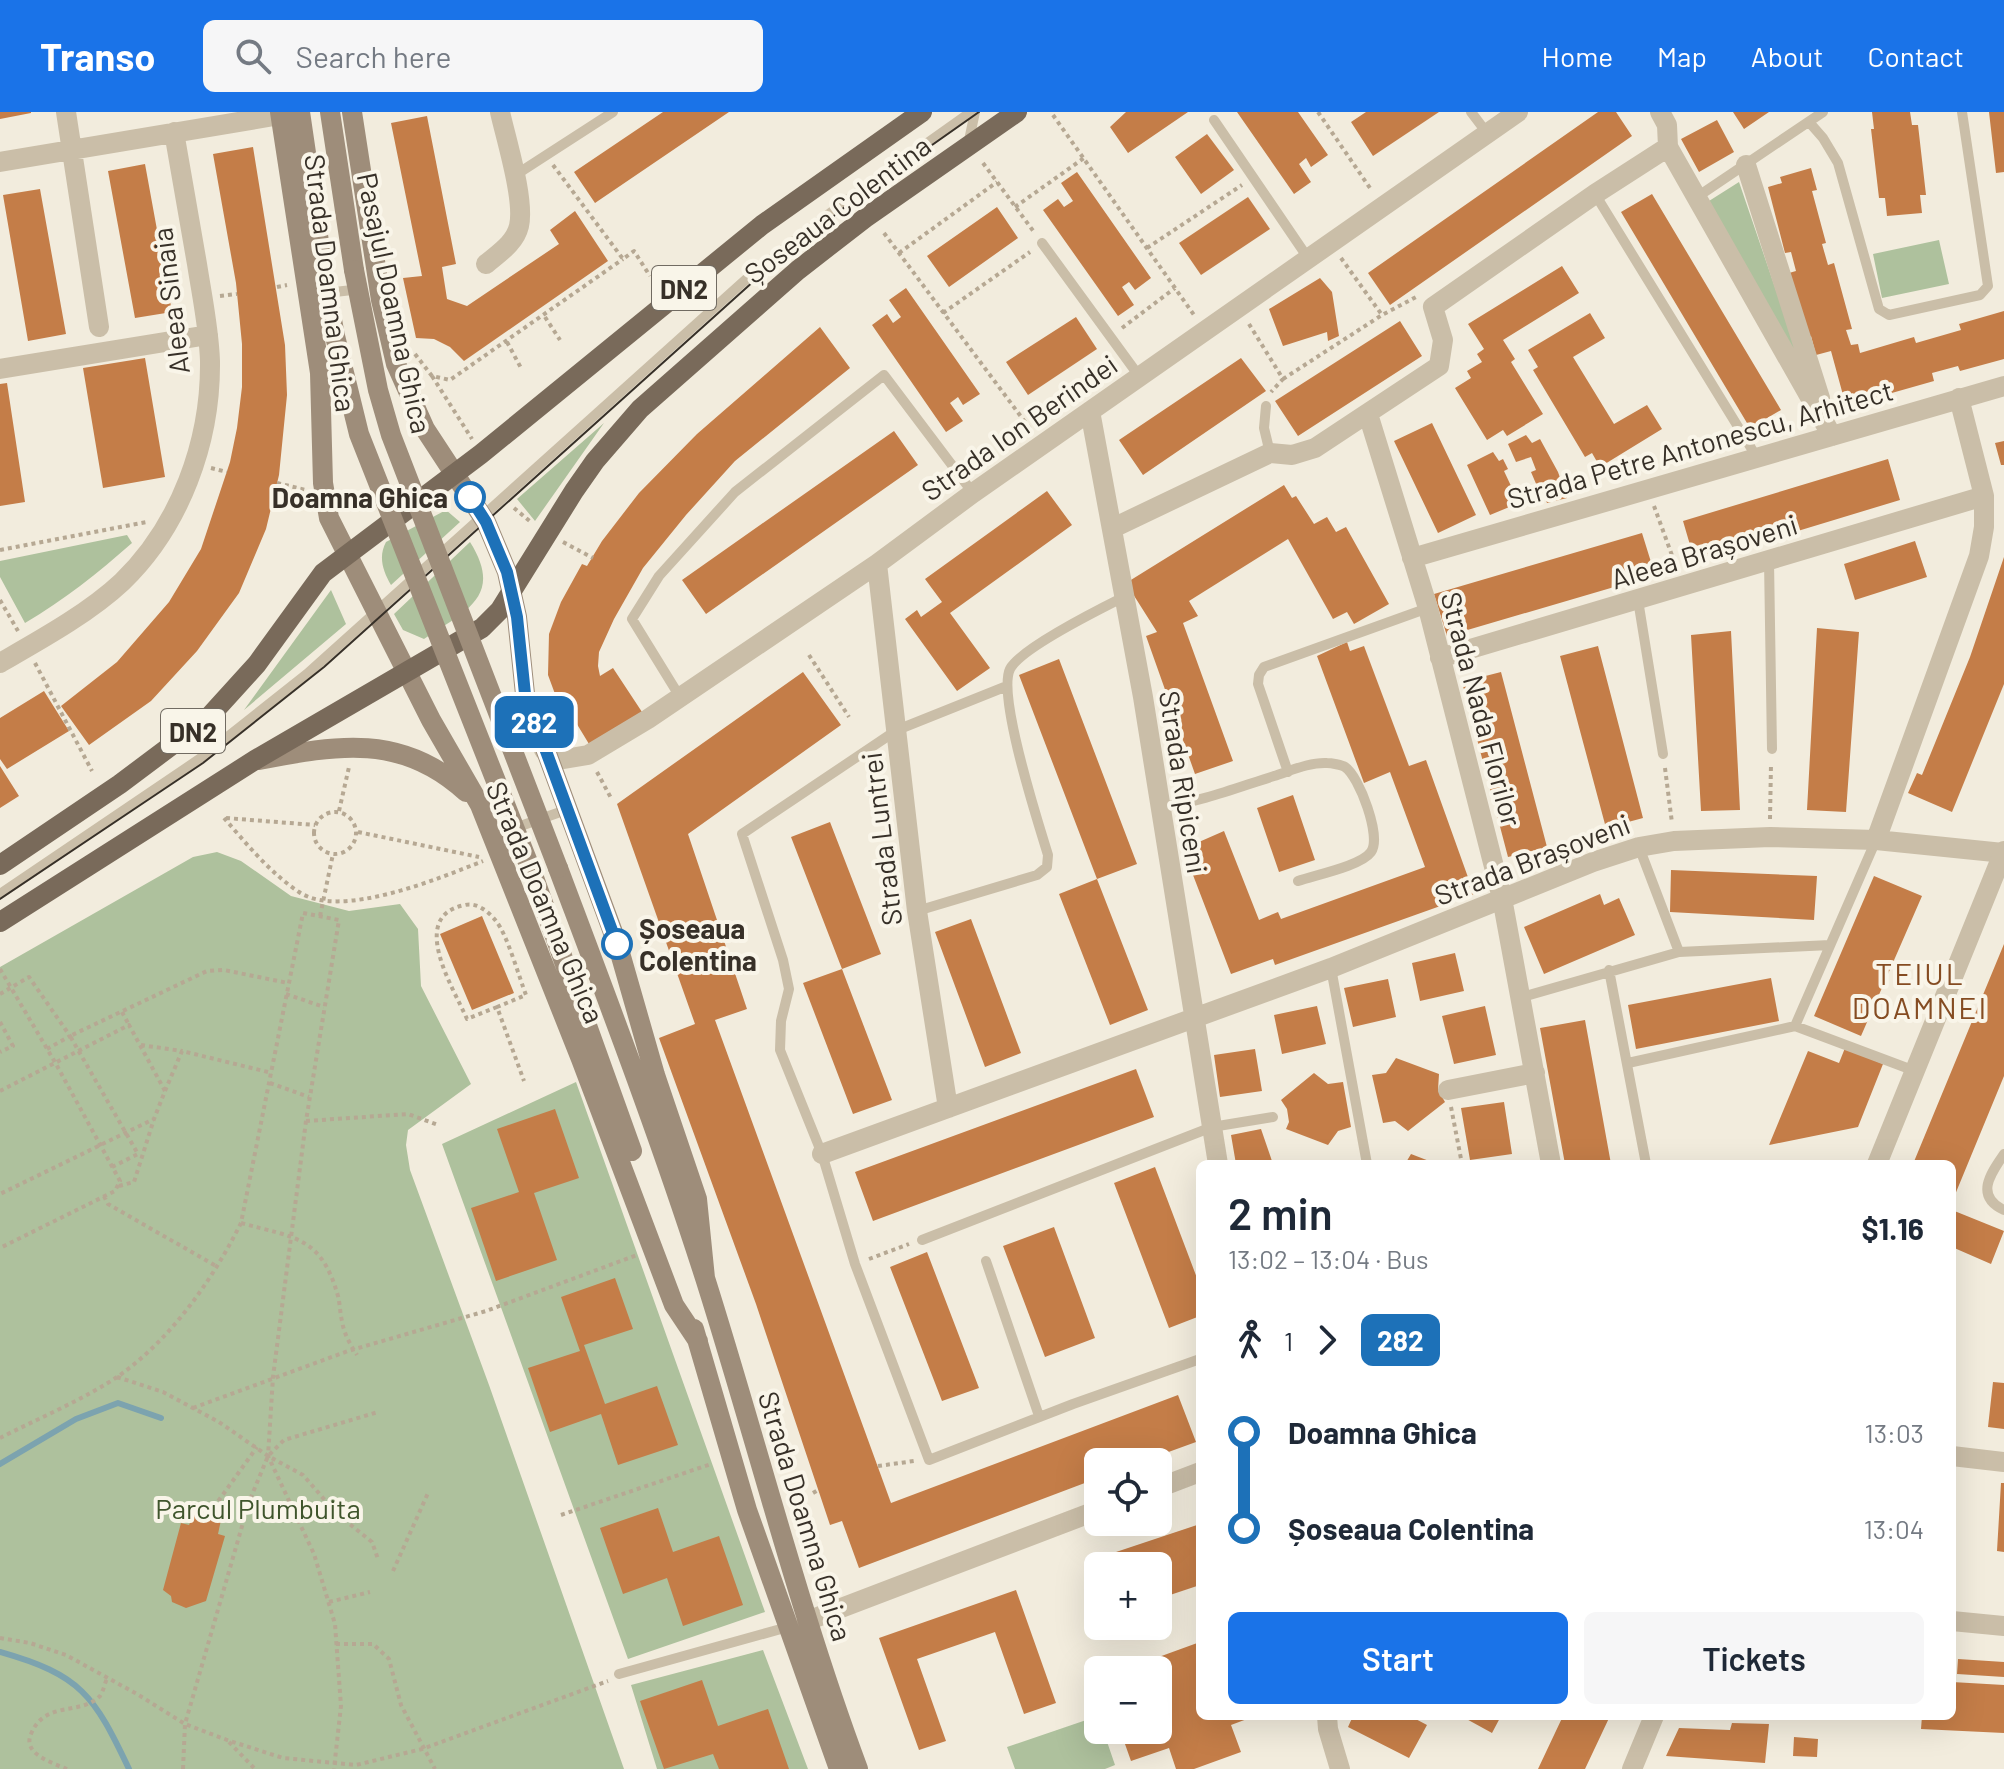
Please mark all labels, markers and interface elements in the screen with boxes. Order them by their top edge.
search box [203,20,763,92]
text: Transo [40,33,155,79]
icon: search [231,34,275,78]
text: Search here [295,38,451,74]
text: Home [1542,39,1613,73]
text: Map [1657,39,1707,73]
text: About [1751,39,1823,73]
text: Contact [1867,39,1964,73]
street label: Șoseaua Colentina [737,128,937,290]
street label: Strada Doamna Ghica [298,152,364,414]
street label: Pasajul Doamna Ghica [351,169,439,437]
street label: Aleea Sinaia [144,226,196,376]
road number: DN2 [652,266,716,310]
street label: Strada Ion Berindei [914,347,1124,507]
street label: Strada Petre Antonescu, Arhitect [1503,373,1897,515]
place label: Doamna Ghica [272,480,448,514]
marker: Doamna Ghica [455,482,485,512]
street label: Aleea Brașoveni [1607,506,1801,596]
street label: Strada Nada Florilor [1434,588,1530,830]
street label: Strada Ripiceni [1153,688,1215,876]
line badge: 282 [488,696,580,748]
text: 282 [511,705,557,739]
road number: DN2 [161,709,225,753]
street label: Strada Luntrei [853,750,909,928]
street label: Strada Doamna Ghica [480,776,612,1028]
street label: Strada Brașoveni [1430,806,1634,912]
place label: Șoseaua Colentina [639,911,757,977]
marker: Șoseaua Colentina [602,929,632,959]
district label: TEIUL DOAMNEI [1852,955,1988,1025]
text: 2 min [1228,1186,1333,1239]
text: $1.16 [1861,1210,1924,1246]
text: 13:02 – 13:04 · Bus [1228,1243,1429,1274]
icon: walk [1228,1318,1272,1362]
icon: forward [1305,1318,1349,1362]
text: 282 [1377,1323,1424,1357]
text: 1 [1284,1325,1293,1356]
street label: Strada Doamna Ghica [752,1387,860,1645]
text: Doamna Ghica [1288,1414,1477,1450]
text: 13:03 [1865,1417,1924,1448]
map controls [1084,1448,1172,1744]
button: locate [1084,1448,1172,1536]
park label: Parcul Plumbuita [155,1491,361,1525]
text: Șoseaua Colentina [1288,1510,1534,1546]
text: 13:04 [1864,1513,1924,1544]
button: + [1084,1552,1172,1640]
button: Start [1228,1612,1568,1704]
button: Tickets [1584,1612,1924,1704]
button: − [1084,1656,1172,1744]

